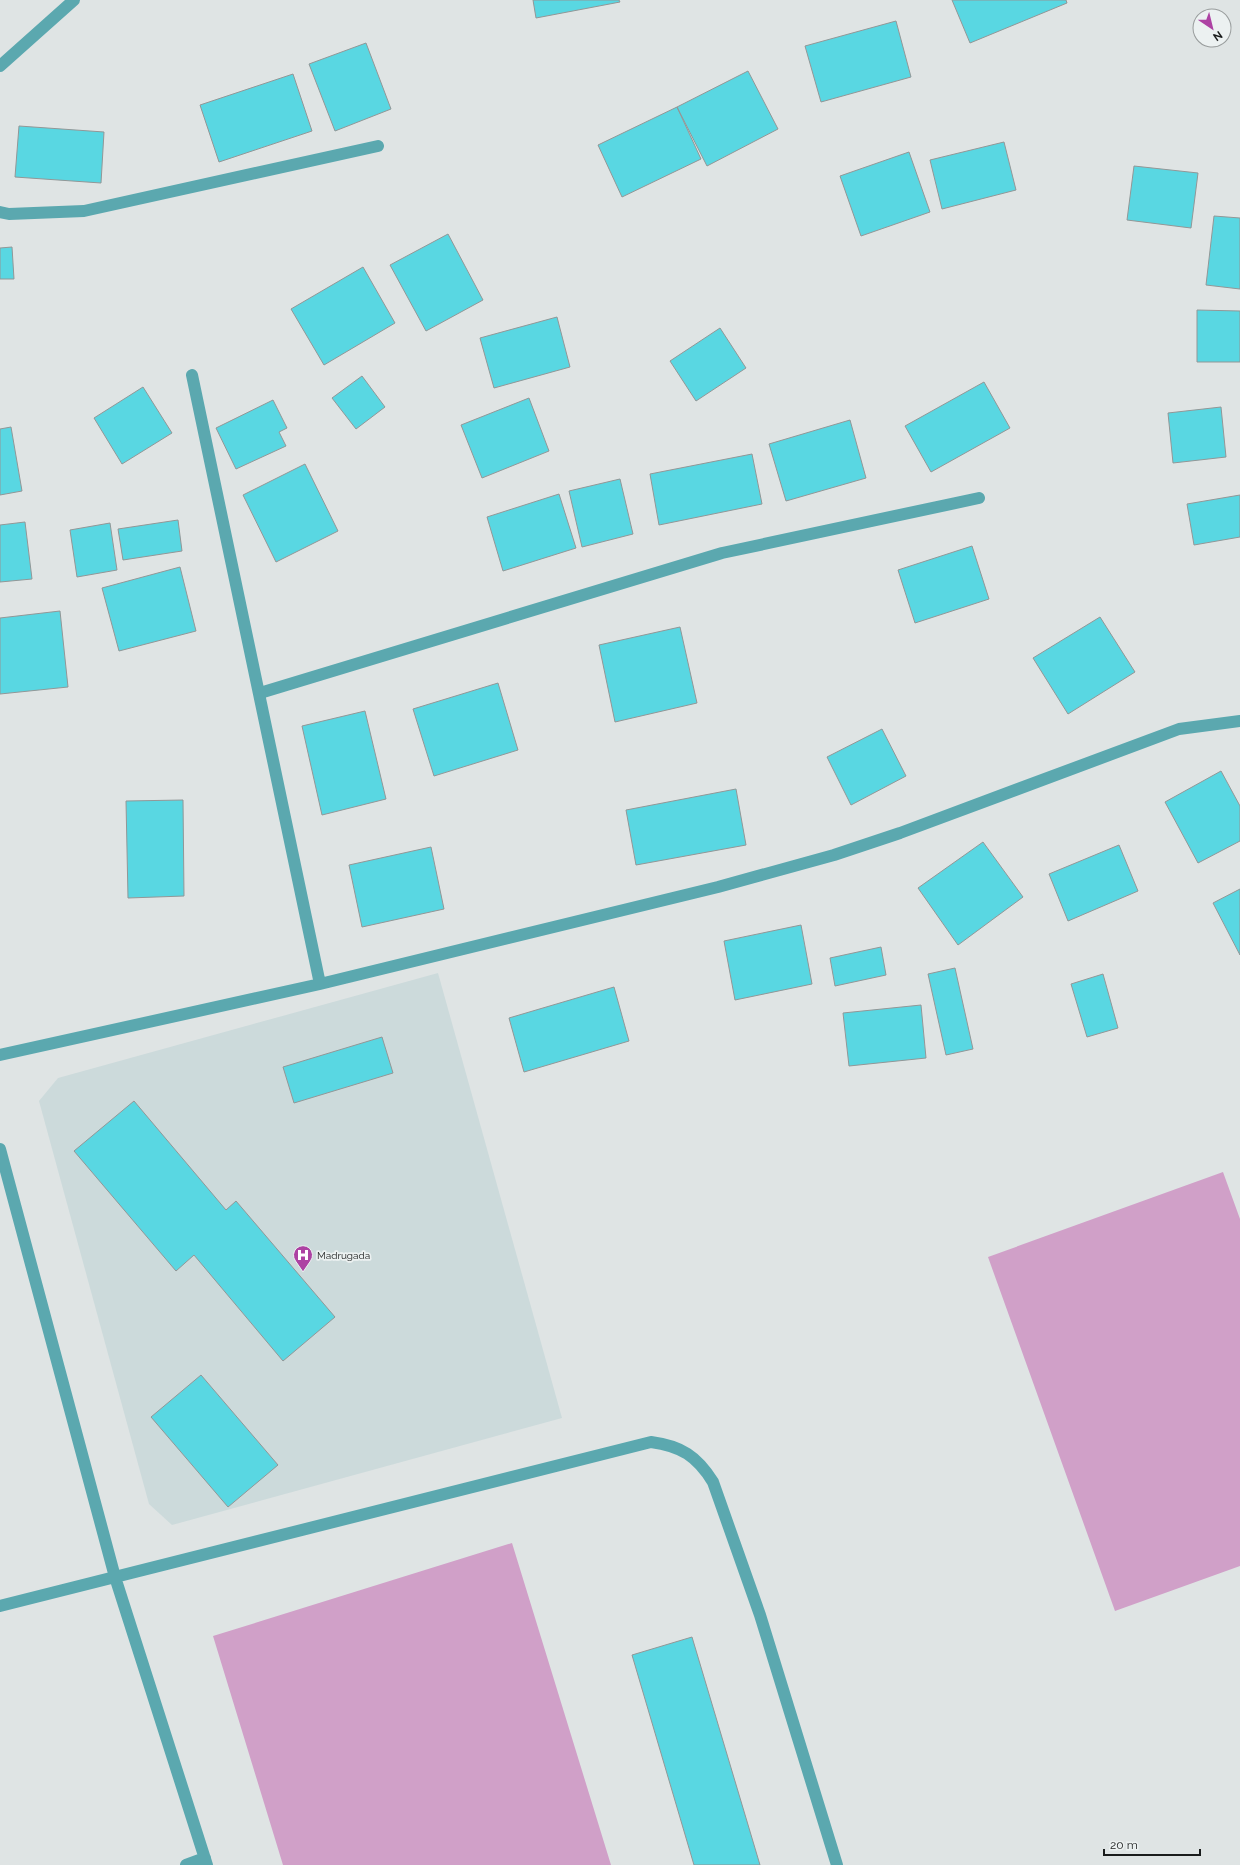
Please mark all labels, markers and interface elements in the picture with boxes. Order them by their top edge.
north arrow [1192,8,1232,48]
text: N [1210,28,1225,44]
hospital icon: Madrugada [292,1244,314,1272]
place label: Madrugada [317,1250,370,1261]
scale bar [1104,1831,1200,1857]
text: 20 m [1110,1838,1138,1852]

